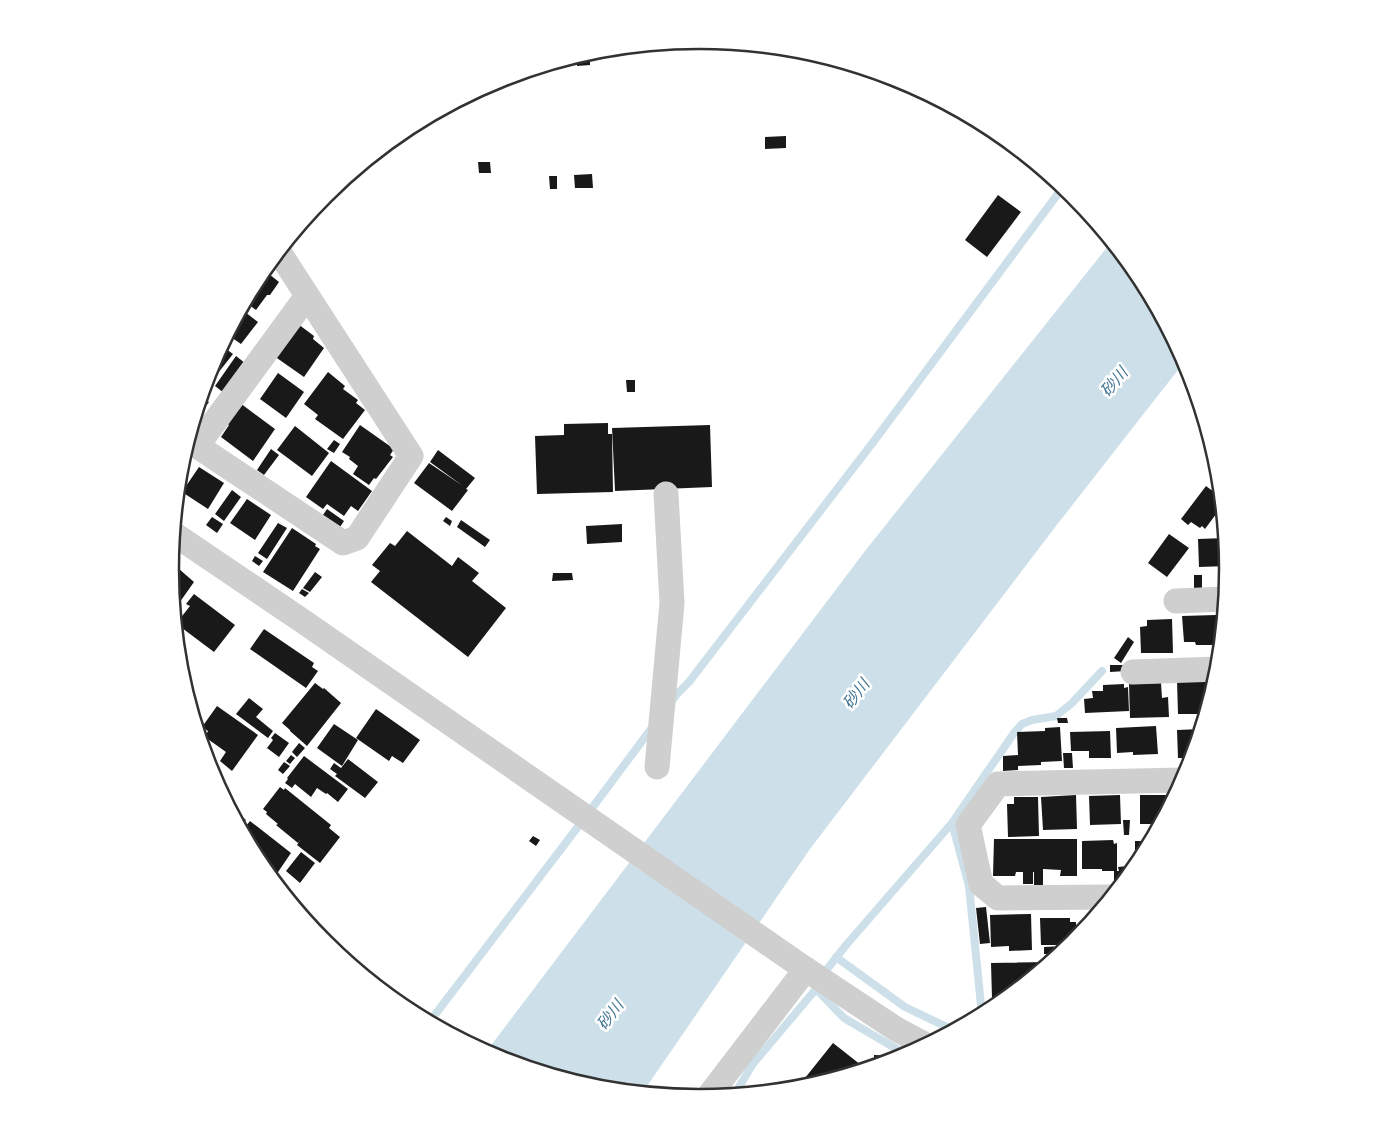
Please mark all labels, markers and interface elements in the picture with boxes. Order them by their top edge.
water label: 砂川 [1096,362,1133,400]
water label: 砂川 [839,674,874,713]
water label: 砂川 [593,995,628,1034]

